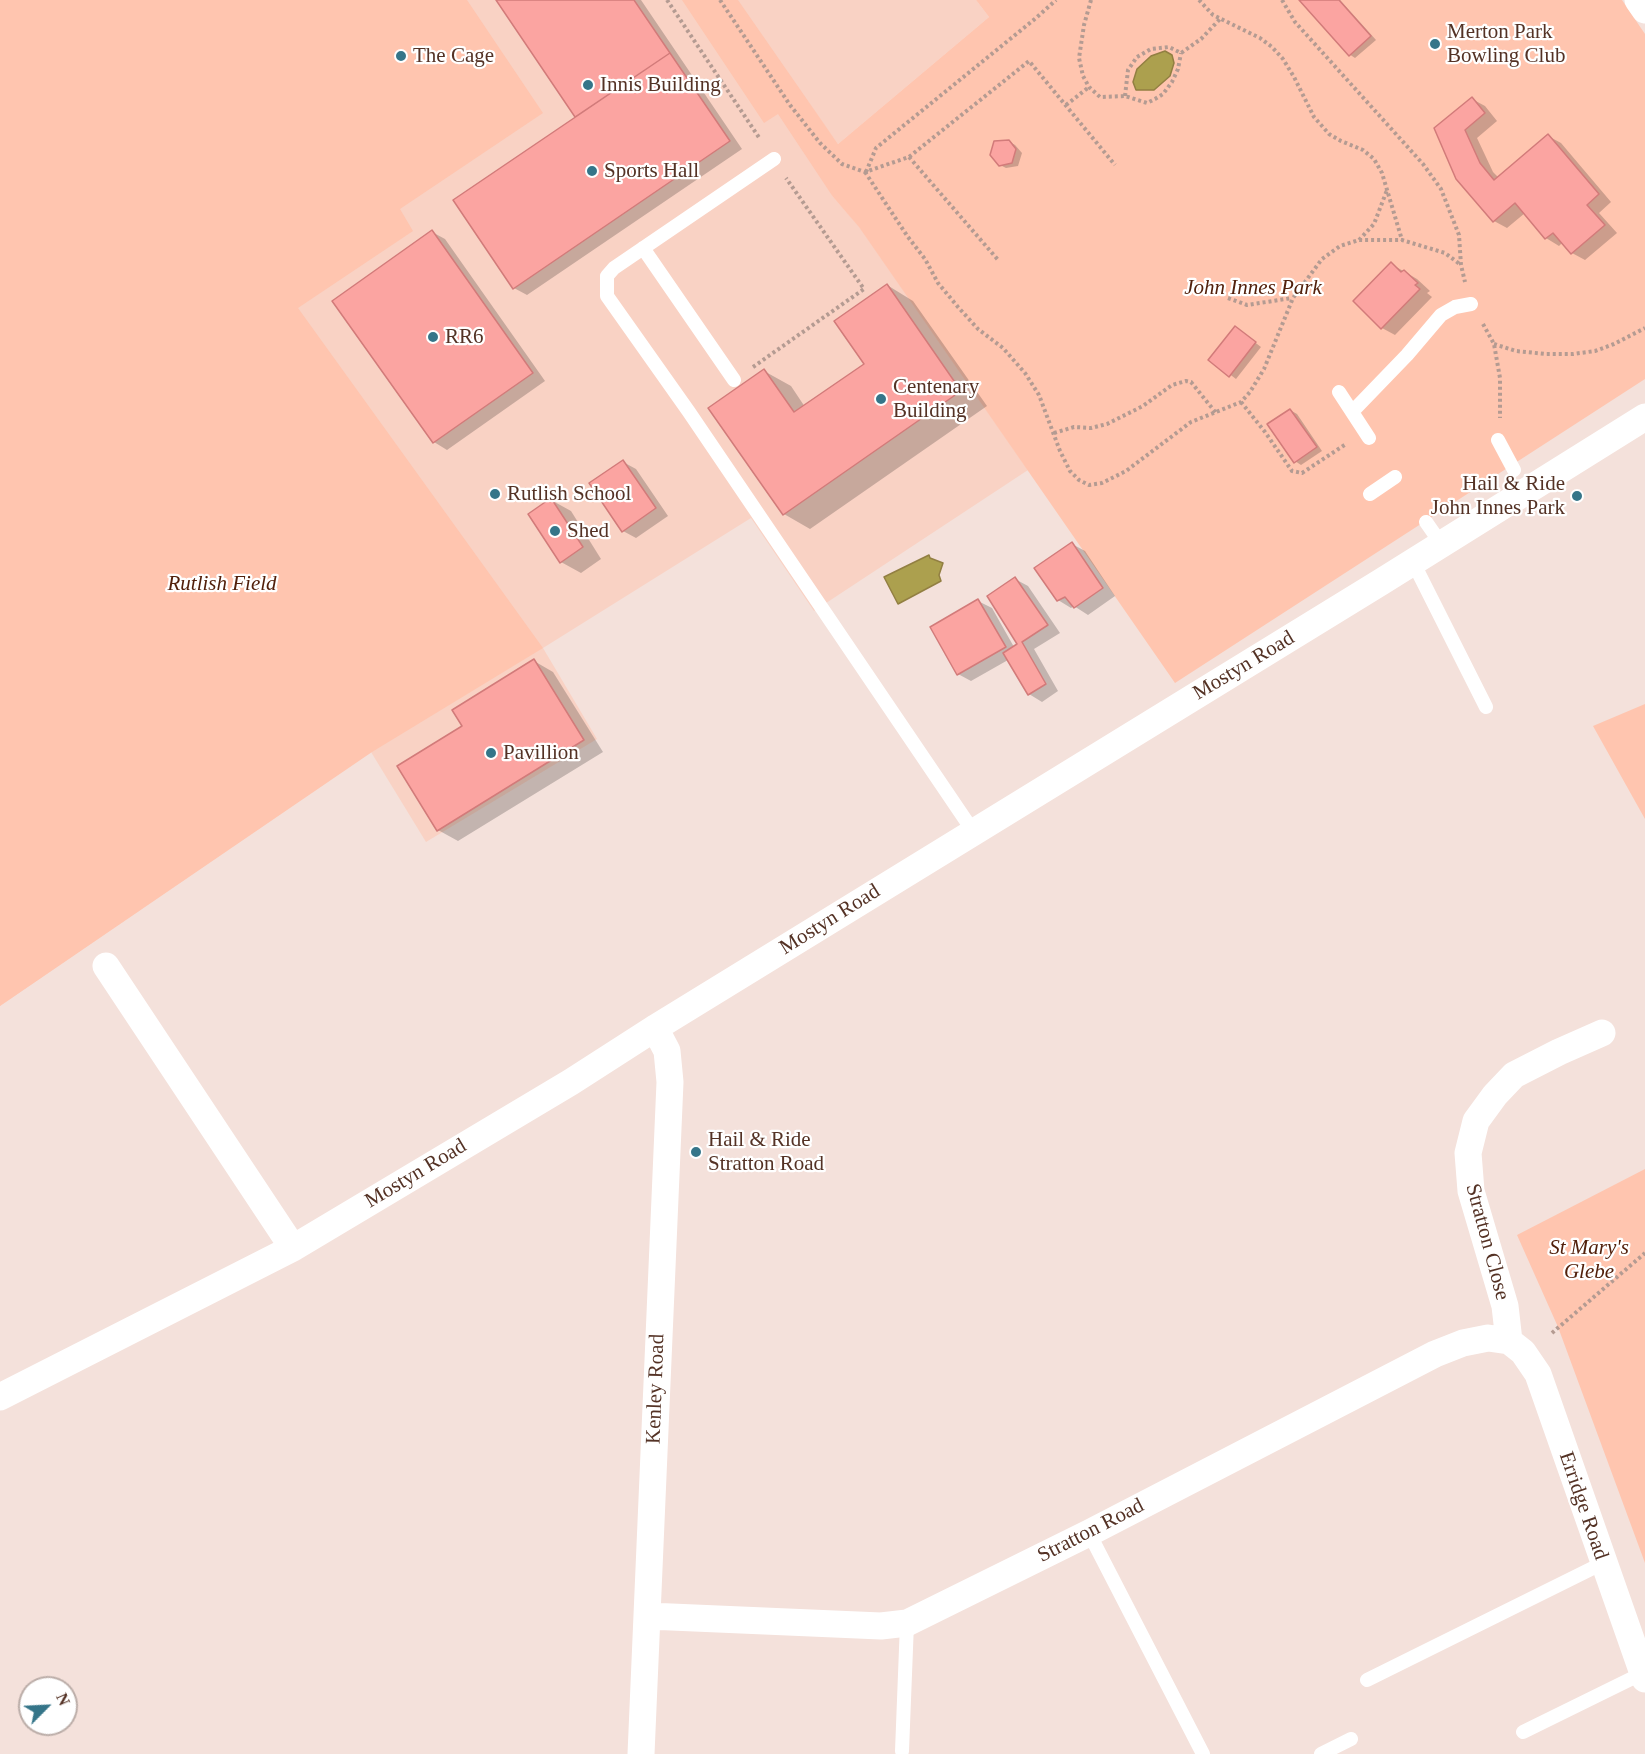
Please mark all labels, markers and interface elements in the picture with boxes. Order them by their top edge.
place label: Merton Park Bowling Club [1447,19,1565,69]
marker: Merton Park Bowling Club [1428,37,1442,51]
place label: The Cage [413,43,494,69]
marker: The Cage [394,49,408,63]
place label: Innis Building [600,72,721,98]
marker: Innis Building [581,78,595,92]
place label: Sports Hall [604,158,699,184]
marker: Sports Hall [585,164,599,178]
park label: John Innes Park [1184,275,1322,301]
place label: RR6 [445,324,484,350]
marker: RR6 [426,330,440,344]
place label: Centenary Building [893,374,979,424]
marker: Centenary Building [874,392,888,406]
place label: Hail & Ride John Innes Park [1431,471,1565,521]
place label: Rutlish School [507,481,631,507]
marker: Rutlish School [488,487,502,501]
marker: Hail & Ride John Innes Park [1570,489,1584,503]
place label: Shed [567,518,609,544]
marker: Shed [548,524,562,538]
park label: Rutlish Field [167,571,277,597]
street label: Mostyn Road [1189,626,1299,706]
place label: Pavillion [503,740,579,766]
marker: Pavillion [484,746,498,760]
street label: Mostyn Road [775,879,885,961]
place label: Hail & Ride Stratton Road [708,1127,824,1177]
street label: Mostyn Road [361,1134,471,1214]
marker: Hail & Ride Stratton Road [689,1145,703,1159]
street label: Stratton Close [1459,1181,1515,1303]
park label: St Mary's Glebe [1549,1235,1629,1285]
street label: Kenley Road [641,1333,671,1445]
street label: Erridge Road [1553,1449,1613,1563]
street label: Stratton Road [1034,1493,1148,1569]
north arrow [18,1676,78,1736]
text: N [53,1691,73,1708]

